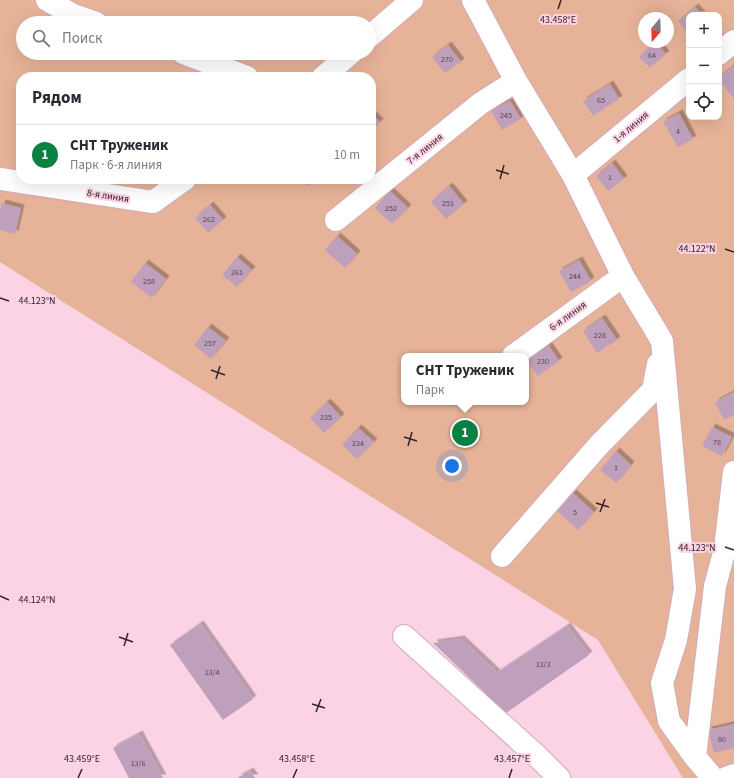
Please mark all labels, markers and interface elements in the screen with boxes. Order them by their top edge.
north arrow [638,12,674,48]
map controls [686,12,722,120]
button: + [686,12,722,48]
text: 43.458°E [540,13,576,27]
search box [16,16,376,60]
icon: search [30,27,52,49]
text: Поиск [62,28,103,49]
button: − [686,48,722,84]
house number: 64 [648,50,656,61]
house number: 270 [441,54,453,65]
button: locate [686,84,722,120]
text: Рядом [32,86,82,110]
house number: 65 [597,95,605,106]
street label: 1-я линия [610,108,652,146]
house number: 245 [500,110,512,121]
house number: 4 [676,126,680,137]
street label: 7-я линия [404,130,446,168]
text: СНТ Труженик [70,135,168,156]
text: 1 [42,146,48,164]
text: 10 m [334,146,360,164]
text: Парк · 6-я линия [70,156,162,174]
house number: 1 [608,172,612,183]
street label: 8-я линия [86,186,130,206]
house number: 251 [442,198,454,209]
house number: 252 [385,203,397,214]
house number: 262 [203,214,215,225]
text: 44.122°N [678,242,716,256]
house number: 261 [231,267,243,278]
house number: 244 [569,271,581,282]
house number: 258 [143,276,155,287]
text: 44.123°N [18,294,56,308]
street label: 6-я линия [547,298,589,334]
house number: 228 [594,330,606,341]
house number: 257 [204,338,216,349]
popup [401,353,529,405]
house number: 230 [537,356,549,367]
text: СНТ Труженик [416,360,514,381]
text: Парк [416,381,444,399]
house number: 235 [320,412,332,423]
pin: 1 [452,418,478,448]
house number: 78 [713,437,721,448]
house number: 234 [352,438,364,449]
your location [442,456,462,476]
house number: 1 [614,462,618,473]
house number: 5 [573,507,577,518]
text: 44.123°N [678,541,716,555]
text: 44.124°N [18,593,56,607]
house number: 13/3 [536,659,550,670]
house number: 13/4 [205,667,219,678]
house number: 80 [718,734,726,745]
text: 43.459°E [64,752,100,766]
text: 43.458°E [279,752,315,766]
text: 43.457°E [494,752,530,766]
house number: 13/6 [131,758,145,769]

